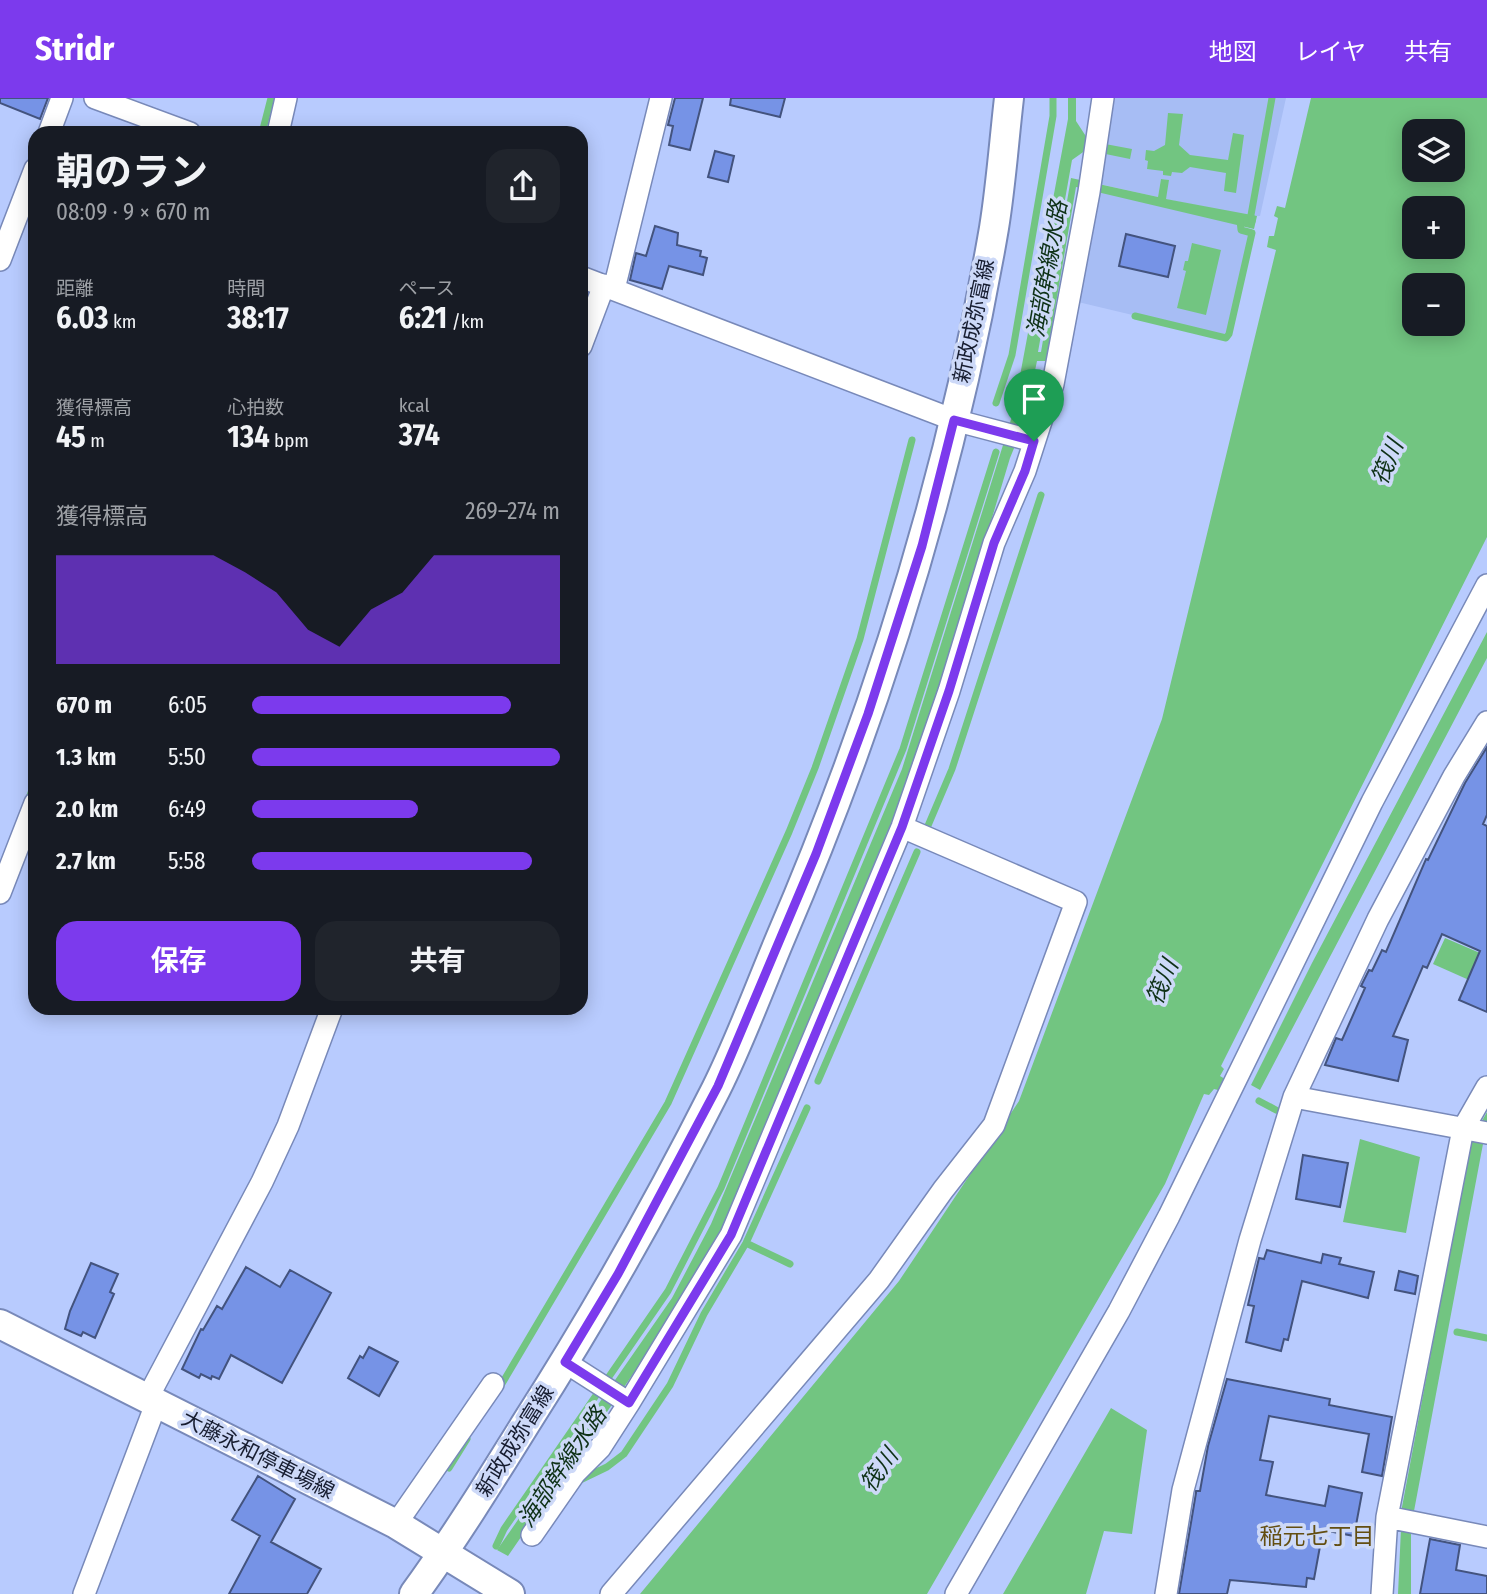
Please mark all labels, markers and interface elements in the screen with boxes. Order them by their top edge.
text: Stridr [35,29,114,69]
text: 地図 [1209,38,1257,66]
text: レイヤ [1295,38,1366,66]
text: 共有 [1404,38,1452,66]
map controls [1402,119,1465,336]
button: layers [1402,119,1465,182]
text: 朝のラン [56,149,208,195]
button: share [486,149,560,223]
button: + [1402,196,1465,259]
water label: 海部幹線水路 [1021,197,1073,339]
text: 08:09 · 9 × 670 m [56,198,211,226]
street label: 新政成弥富線 [948,257,1000,385]
button: − [1402,273,1465,336]
text: 距離 [56,277,94,300]
text: 時間 [227,277,265,300]
text: ペース [399,277,455,300]
text: 6.03 [56,300,108,336]
text: 38:17 [227,300,289,336]
text: 6:21 [399,300,447,336]
text: km [108,310,136,333]
text: /km [447,310,484,333]
pin [1004,369,1064,441]
icon: arrive [1015,380,1053,418]
text: kcal [399,394,429,417]
text: 獲得標高 [56,396,132,419]
text: 心拍数 [227,396,284,419]
text: 374 [399,417,440,453]
text: 45 [56,419,86,455]
text: 134 [227,419,270,455]
text: m [86,429,105,452]
text: bpm [270,429,309,452]
water label: 筏川 [1365,433,1410,489]
text: 269–274 m [465,497,560,525]
text: 獲得標高 [56,502,148,530]
text: 670 m [56,691,112,719]
text: 6:05 [168,691,207,719]
text: 1.3 km [56,743,116,771]
text: 5:50 [168,743,206,771]
text: 2.0 km [56,795,118,823]
text: 6:49 [168,795,206,823]
text: 2.7 km [56,847,116,875]
text: 5:58 [168,847,206,875]
button: 保存 [56,921,301,1001]
button: 共有 [315,921,560,1001]
water label: 筏川 [1140,953,1185,1009]
street label: 新政成弥富線 [471,1381,559,1501]
water label: 海部幹線水路 [512,1400,613,1532]
street label: 大藤永和停車場線 [177,1405,339,1505]
water label: 筏川 [854,1441,905,1497]
district label: 稲元七丁目 [1260,1522,1375,1550]

